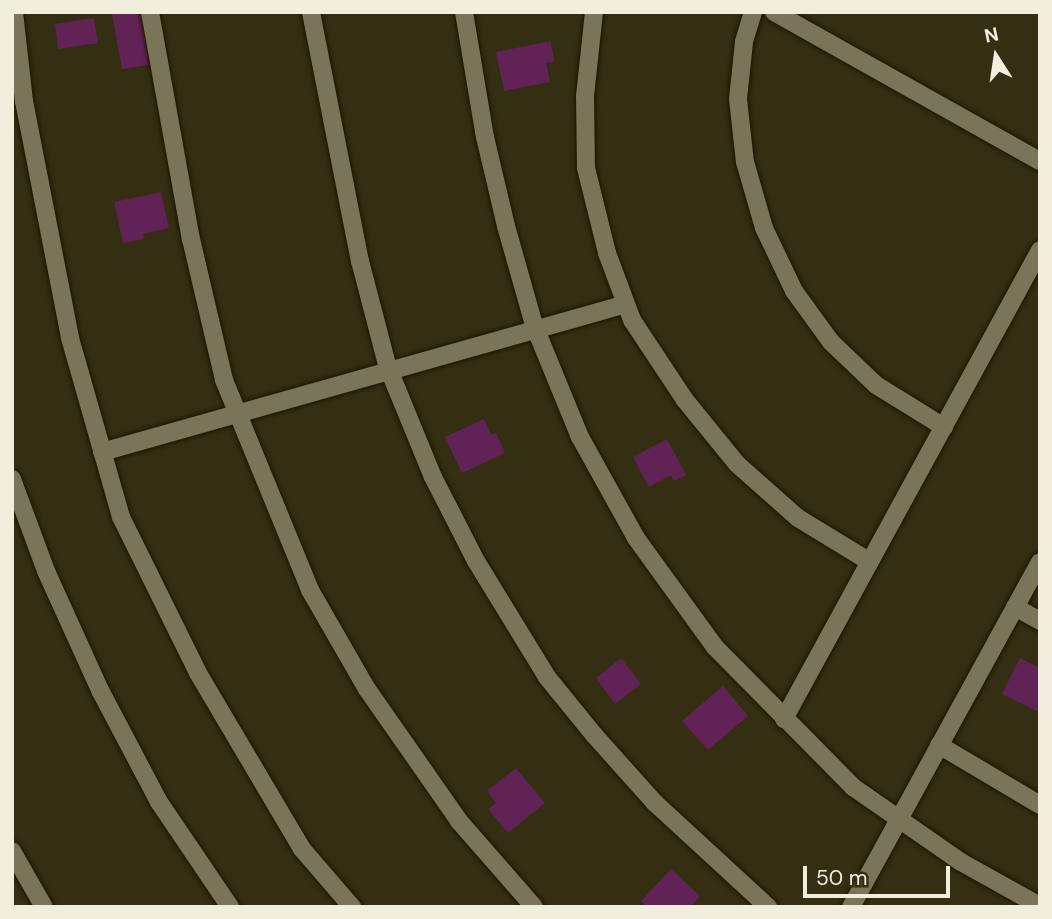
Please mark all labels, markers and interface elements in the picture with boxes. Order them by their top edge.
north arrow [961,21,1031,91]
text: N [982,21,1001,49]
scale bar [807,852,954,896]
text: 50 m [816,864,867,892]

